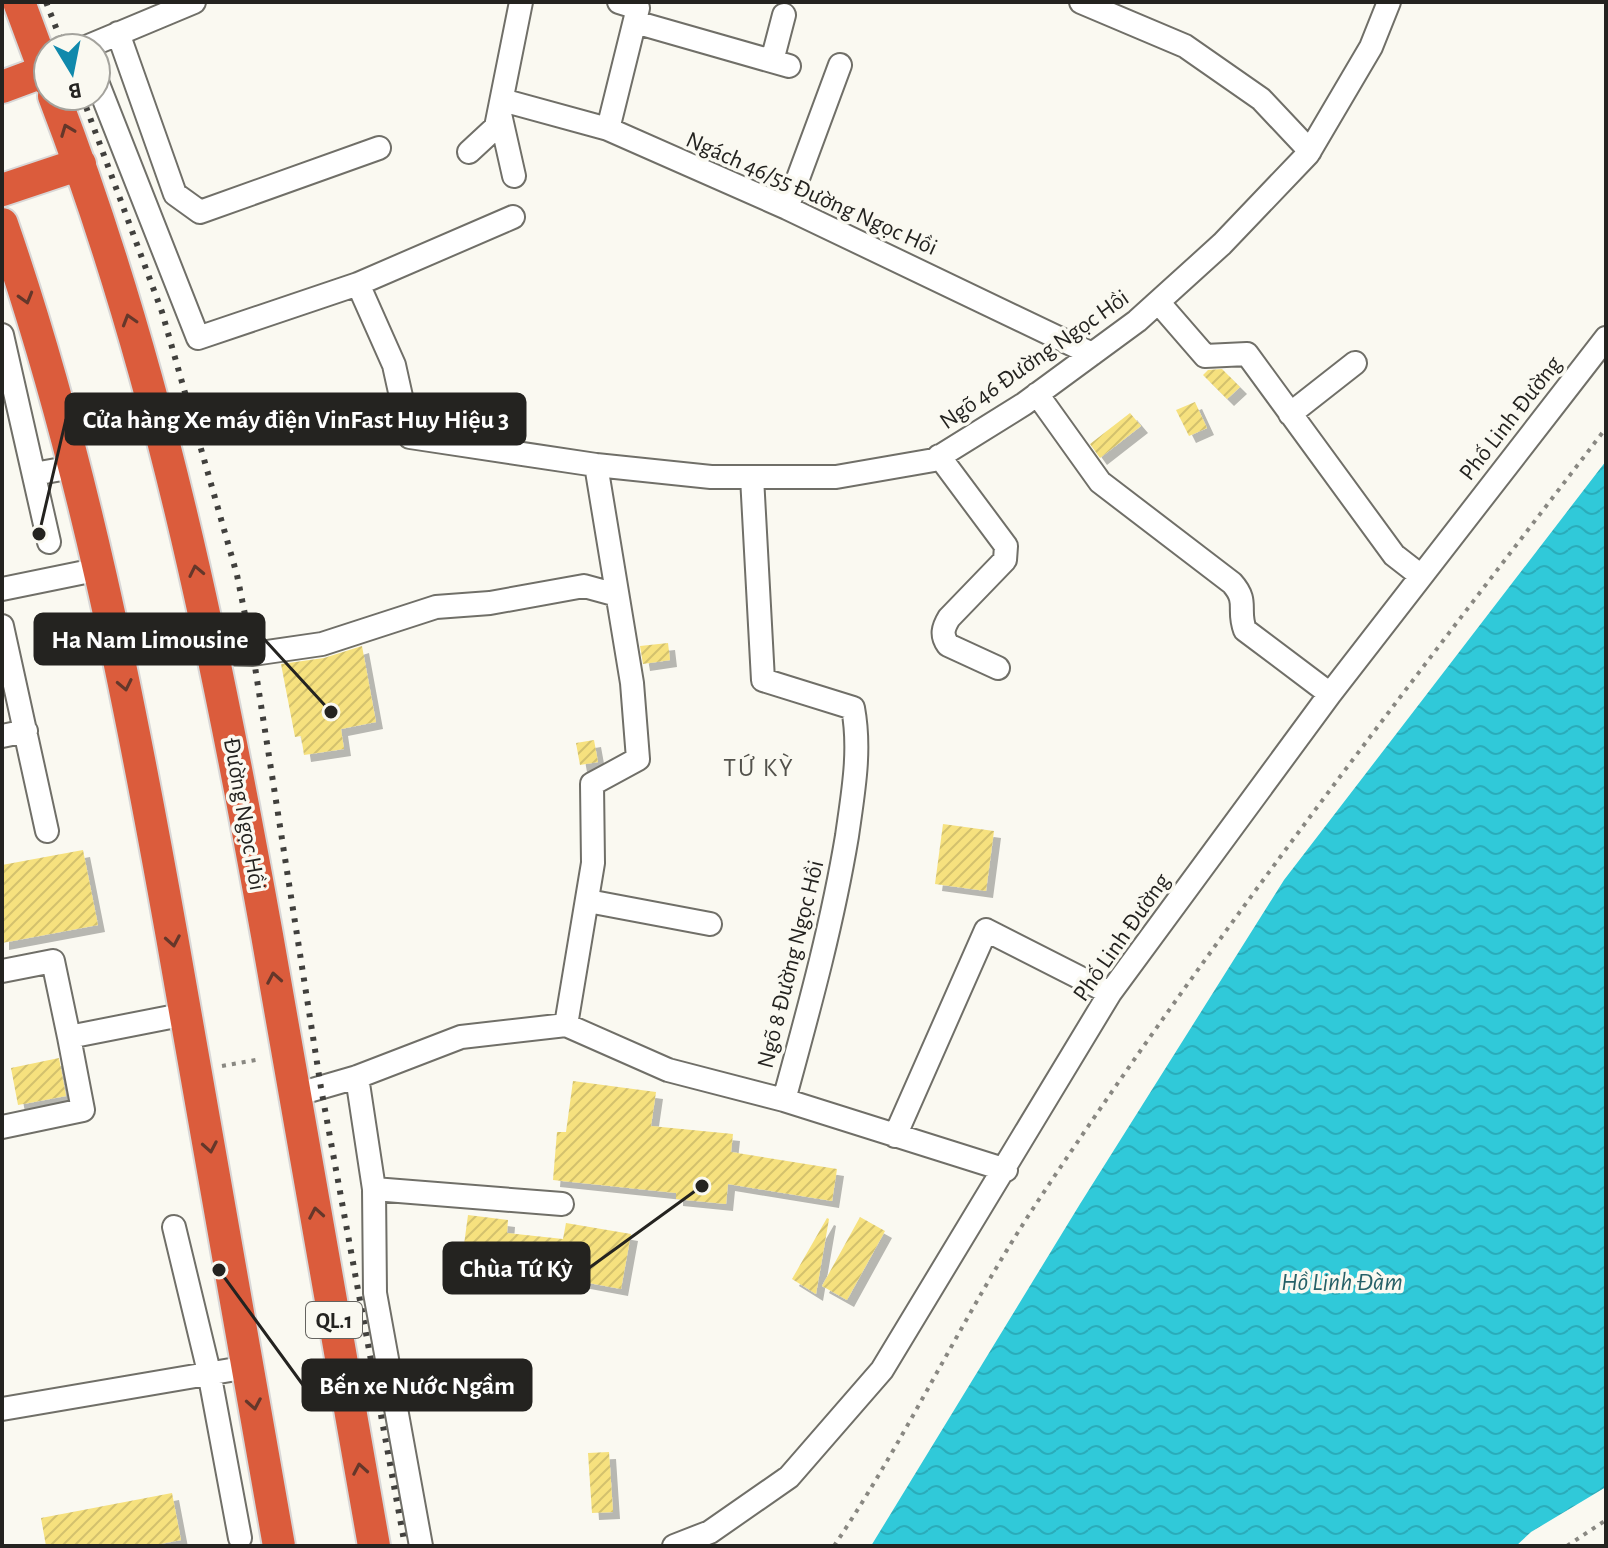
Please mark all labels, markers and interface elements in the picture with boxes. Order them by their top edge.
north arrow [32,32,112,112]
text: B [67,79,83,103]
one-way arrow [60,124,77,138]
street label: Ngách 46/55 Đường Ngọc Hồi [682,128,941,260]
street label: Ngõ 46 Đường Ngọc Hồi [936,286,1133,434]
one-way arrow [17,290,34,304]
one-way arrow [122,314,138,328]
street label: Phố Linh Đường [1455,352,1567,485]
callout: Cửa hàng Xe máy điện VinFast Huy Hiệu 3 [66,394,525,444]
text: Cửa hàng Xe máy điện VinFast Huy Hiệu 3 [83,407,509,433]
one-way arrow [188,565,205,579]
callout: Ha Nam Limousine [35,614,264,664]
text: Ha Nam Limousine [51,627,249,653]
one-way arrow [116,678,133,692]
street label: Đường Ngọc Hồi [219,736,269,892]
district label: TỨ KỲ [723,753,795,781]
street label: Ngõ 8 Đường Ngọc Hồi [754,858,828,1071]
street label: Phố Linh Đường [1069,869,1175,1006]
one-way arrow [164,934,181,947]
one-way arrow [267,971,284,985]
one-way arrow [200,1141,217,1154]
one-way arrow [308,1206,325,1220]
callout: Chùa Tứ Kỳ [444,1243,589,1293]
text: Chùa Tứ Kỳ [459,1256,573,1282]
water label: Hồ Linh Đàm [1281,1269,1403,1295]
road number: QL.1 [306,1302,362,1338]
callout: Bến xe Nước Ngầm [303,1360,531,1410]
text: Bến xe Nước Ngầm [319,1373,515,1399]
one-way arrow [245,1397,262,1410]
one-way arrow [353,1462,370,1476]

